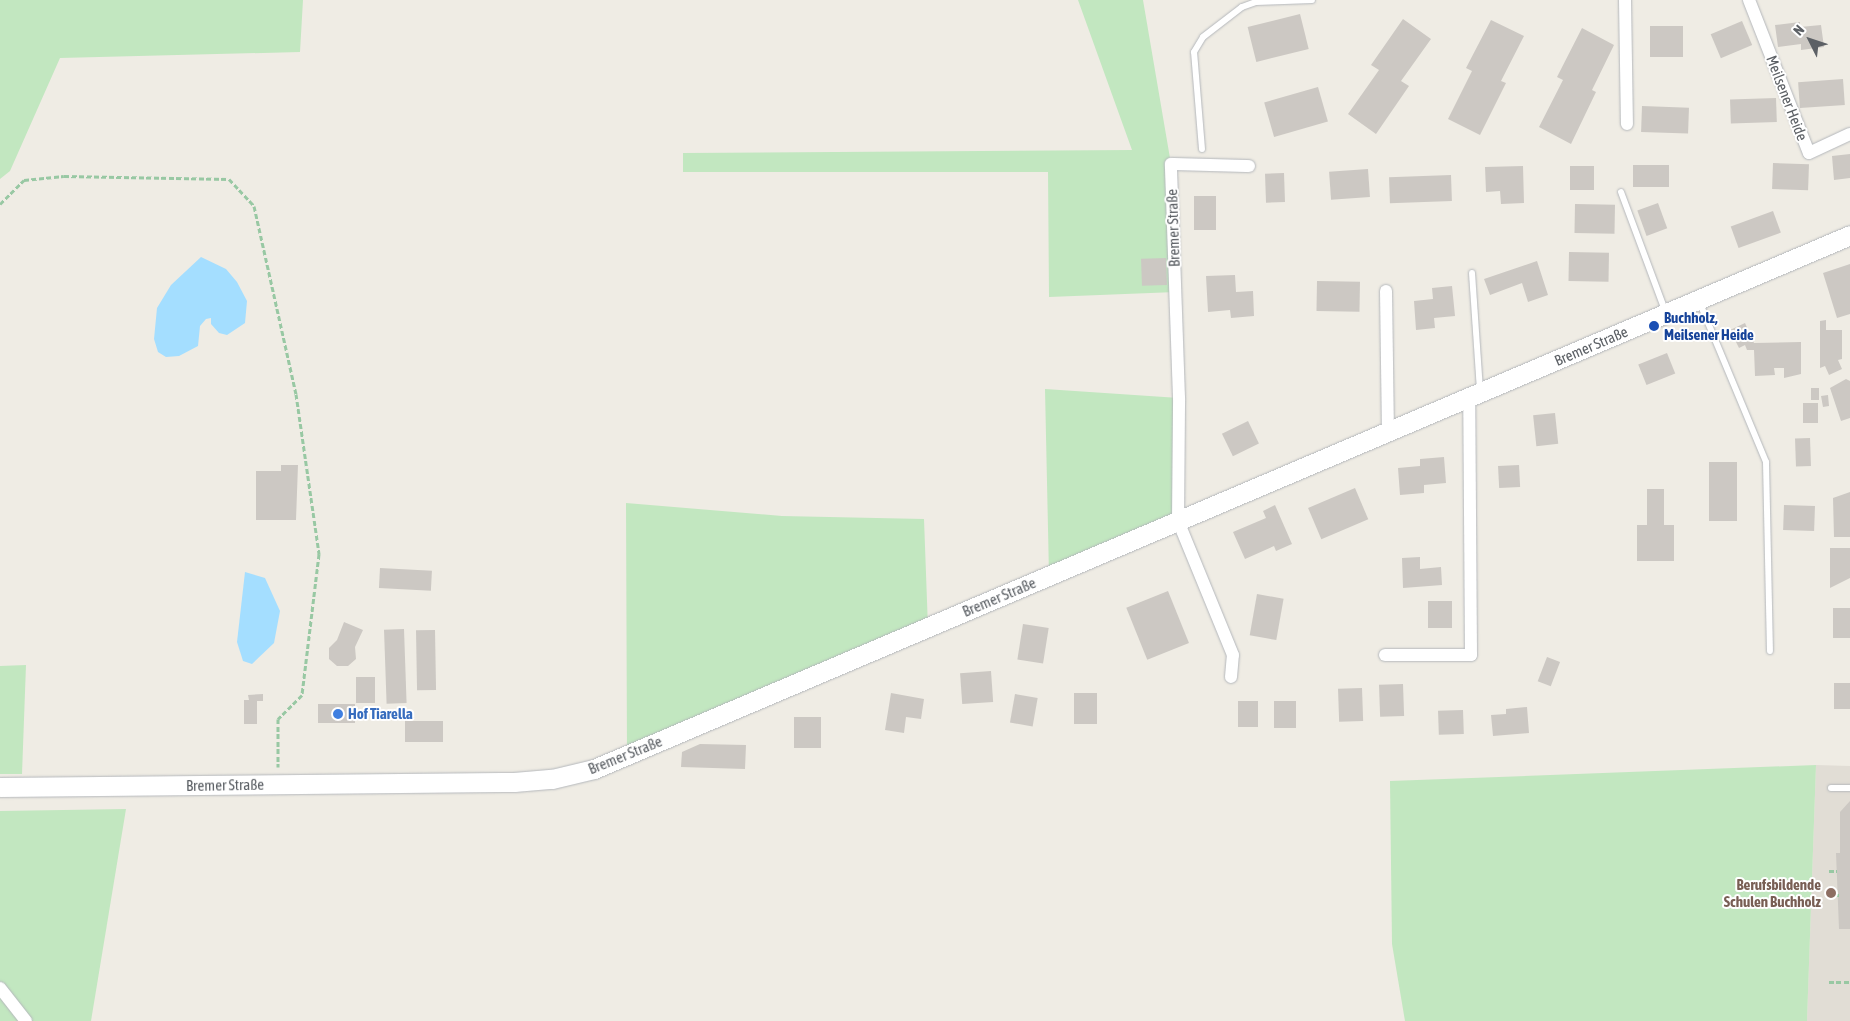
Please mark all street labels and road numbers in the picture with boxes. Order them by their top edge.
street label: Meilsener Heide [1762,53,1812,143]
street label: Bremer Straße [1163,189,1183,267]
street label: Bremer Straße [1552,322,1630,370]
street label: Bremer Straße [960,573,1038,621]
street label: Bremer Straße [585,732,665,778]
street label: Bremer Straße [186,775,264,795]

